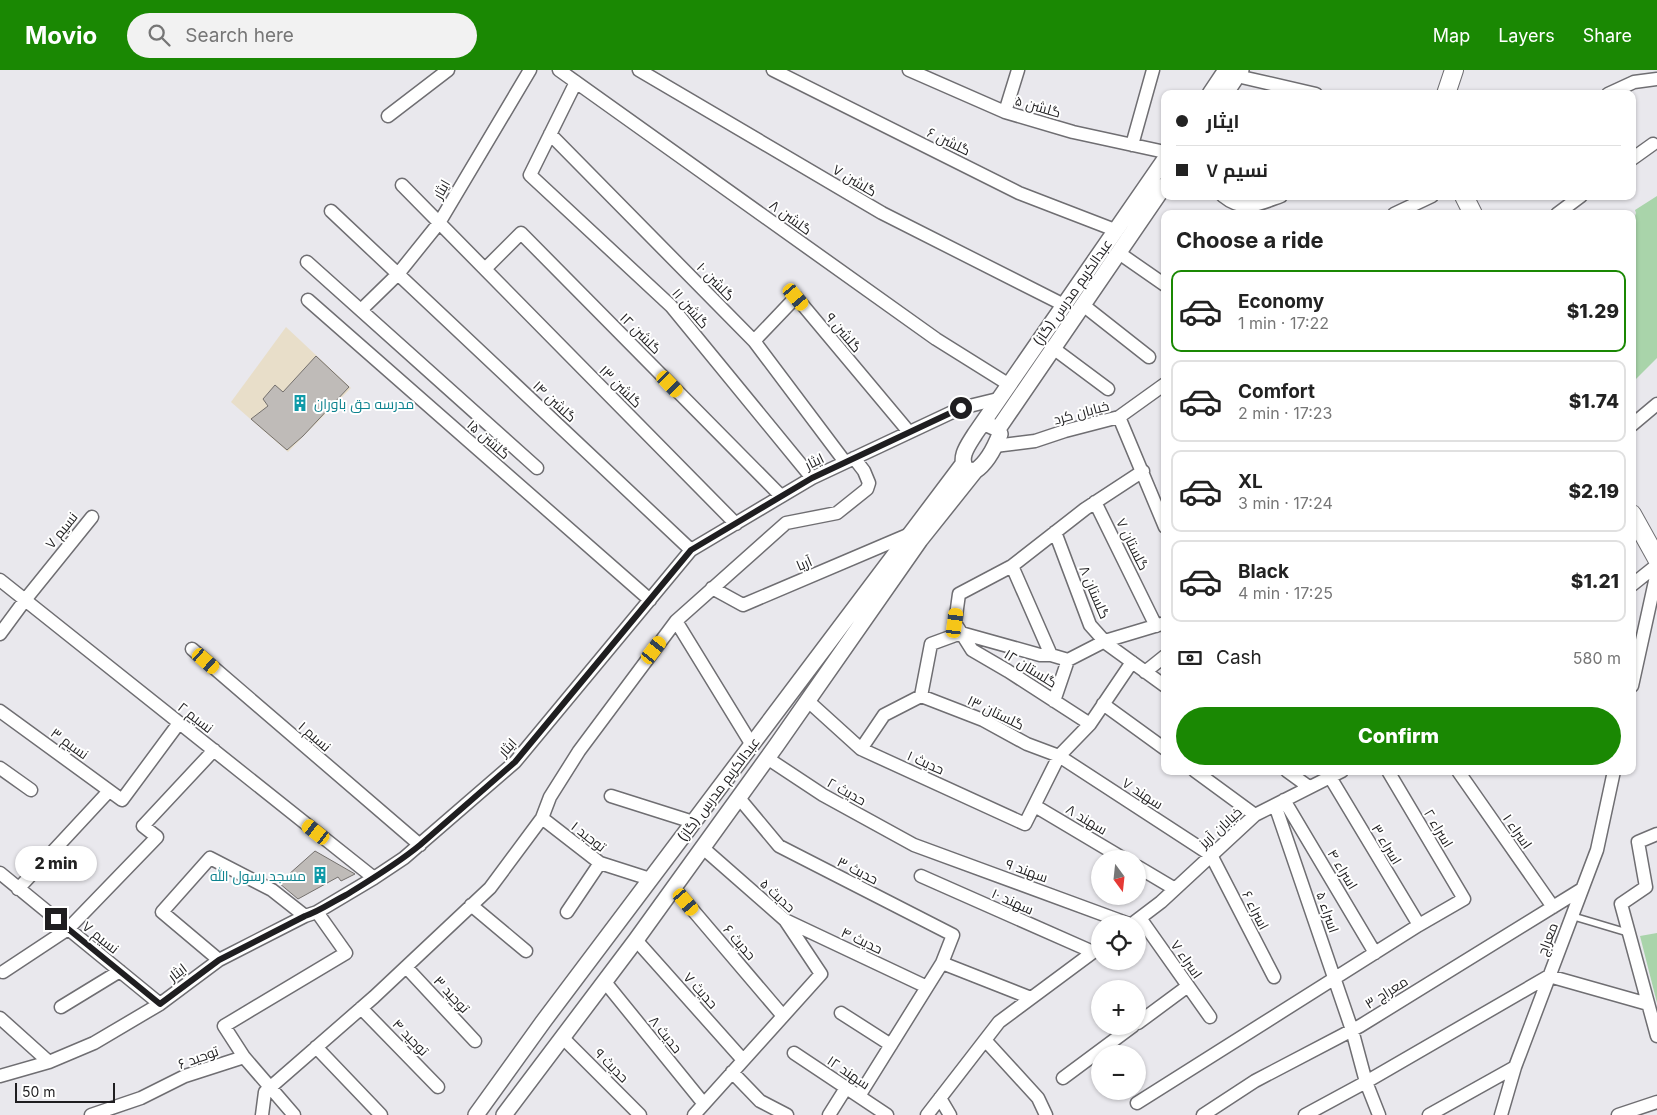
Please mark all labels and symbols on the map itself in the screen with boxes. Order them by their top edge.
street label: گلشن ۵ [1013,91,1063,121]
street label: گلشن ۶ [925,123,973,159]
street label: گلشن ۷ [830,160,880,200]
street label: ایثار [428,176,453,203]
street label: گلشن ۸ [767,196,815,238]
street label: عبدالکریم مدرس (گاز) [1029,235,1117,350]
street label: گلشن ۱۰ [694,258,738,304]
car [780,281,811,313]
street label: گلشن ۱۱ [669,284,713,332]
street label: گلشن ۱۲ [617,309,665,357]
street label: گلشن ۹ [823,309,865,355]
street label: گلشن ۱۳ [596,361,646,411]
car [654,368,685,400]
street label: گلشن ۱۴ [530,377,580,425]
building icon: مدرسه حق باوران [290,393,310,413]
place label: مدرسه حق باوران [314,395,414,413]
street label: خیابان کرد [1051,396,1111,428]
route start [950,397,972,419]
street label: گلشن ۱۵ [464,416,514,462]
street label: ایثار [801,449,826,473]
street label: نسیم ۷ [41,508,82,553]
street label: گلستان ۷ [1113,515,1153,573]
street label: آریا [794,552,815,574]
street label: گلستان ۸ [1076,563,1114,621]
car [945,607,964,639]
car [638,634,669,666]
car [189,645,222,677]
street label: گلستان ۱۲ [1001,645,1061,691]
street label: گلستان ۱۳ [965,691,1027,733]
street label: نسیم ۲ [174,698,217,738]
street label: نسیم ۱ [294,717,335,756]
street label: نسیم ۳ [47,724,92,764]
street label: عبدالکریم مدرس (گاز) [673,733,764,846]
street label: ایثار [493,734,520,761]
street label: حدیث ۱ [905,746,947,778]
street label: حدیث ۲ [825,773,869,809]
street label: سهند ۷ [1119,774,1167,812]
street label: سهند ۸ [1063,800,1111,838]
street label: خیابان آریز [1194,803,1245,852]
street label: اسراء ۲ [1421,806,1457,850]
street label: اسراء ۱ [1500,810,1536,852]
car [299,817,332,847]
street label: توحید ۱ [568,817,610,855]
street label: اسراء ۳ [1368,821,1406,867]
callout: 2 min [15,846,97,882]
street label: اسراء ۴ [1324,846,1362,892]
north arrow [1091,850,1146,905]
street label: حدیث ۳ [835,852,881,888]
street label: سهند ۹ [1004,855,1050,885]
building icon: مسجد رسول الله [310,865,330,885]
place label: مسجد رسول الله [210,867,306,885]
street label: حدیث ۵ [757,874,799,916]
street label: سهند ۱۰ [989,884,1037,918]
car [670,886,701,918]
street label: اسراء ۶ [1239,888,1273,932]
street label: اسراء ۵ [1313,889,1343,935]
route end [45,908,67,930]
street label: نسیم ۷ [78,917,123,958]
street label: معراج [1533,920,1562,958]
street label: حدیث ۶ [720,921,760,963]
street label: حدیث ۴ [839,923,885,957]
street label: اسراء ۷ [1168,936,1206,982]
street label: ایثار [163,959,190,985]
street label: حدیث ۷ [680,968,722,1012]
street label: توحید ۳ [431,972,474,1016]
street label: معراج ۳ [1361,972,1411,1013]
street label: حدیث ۸ [646,1012,686,1056]
street label: توحید ۴ [389,1015,433,1059]
street label: توحید ۶ [175,1042,221,1072]
street label: حدیث ۹ [591,1044,633,1086]
street label: سهند ۱۲ [824,1052,874,1092]
scale bar [15,1080,115,1103]

